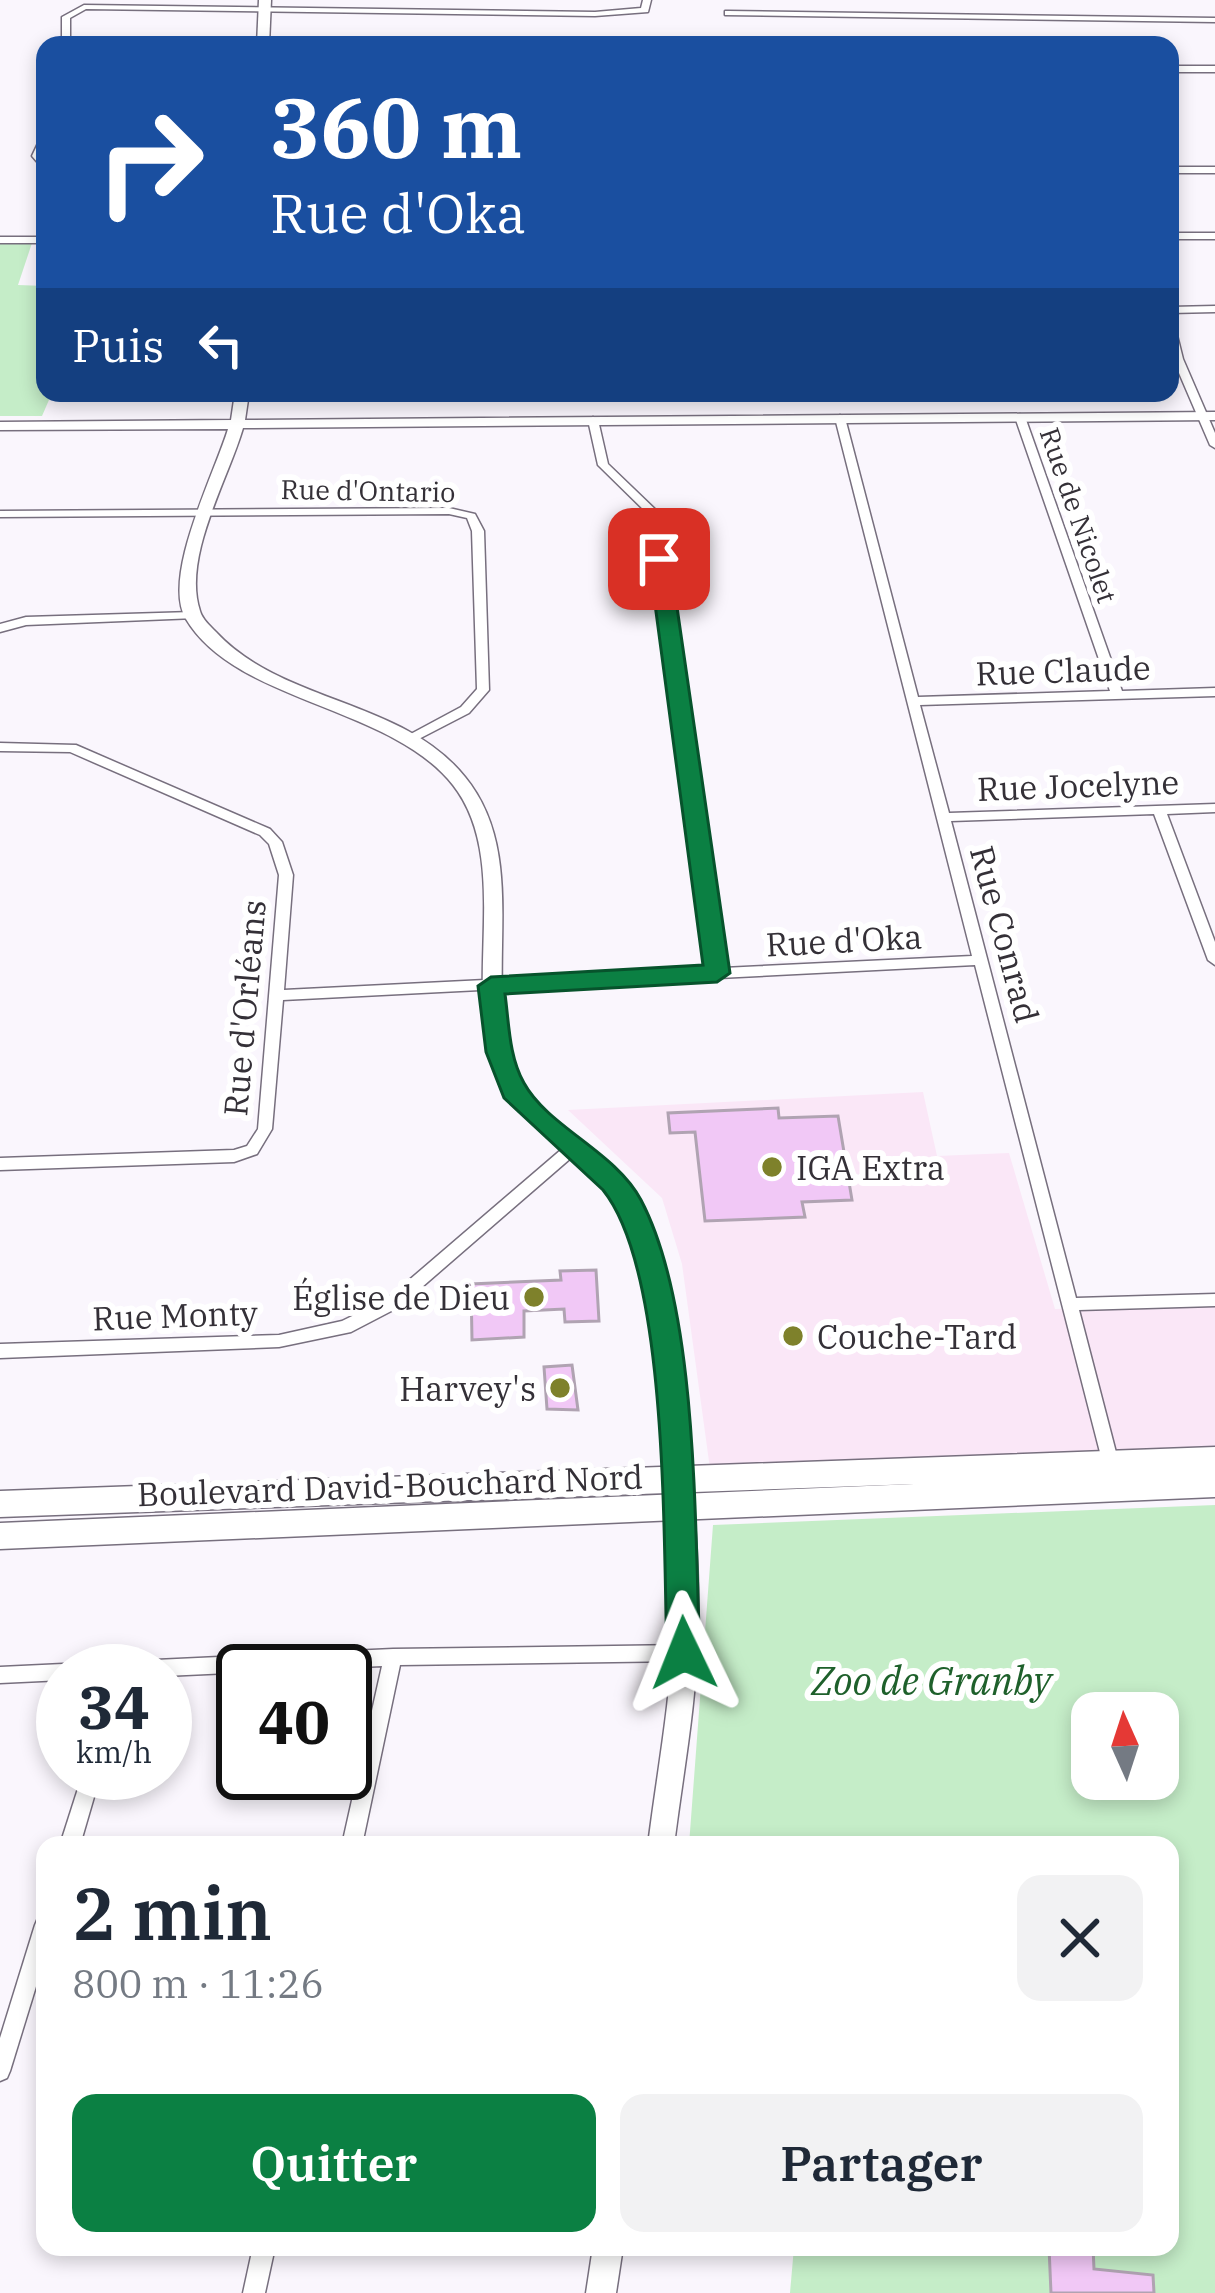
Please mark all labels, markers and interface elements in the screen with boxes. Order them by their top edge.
text: 360 m [270,72,522,181]
icon: right [72,84,228,240]
text: Rue d'Oka [270,178,526,248]
icon: left [188,312,254,378]
text: Puis [72,316,164,374]
street label: Rue de Nicolet [1033,423,1125,607]
street label: Rue d'Ontario [280,471,456,509]
pin [608,508,710,610]
icon: arrive [626,526,692,592]
street label: Rue Claude [975,645,1151,695]
street label: Rue Jocelyne [976,760,1180,810]
street label: Rue Conrad [961,841,1049,1027]
street label: Rue d'Orléans [213,898,275,1118]
street label: Rue d'Oka [765,914,923,966]
place label: IGA Extra [796,1146,945,1189]
marker: IGA Extra [759,1154,785,1180]
place label: Église de Dieu [292,1276,510,1319]
marker: Église de Dieu [521,1284,547,1310]
street label: Rue Monty [92,1291,259,1339]
place label: Couche-Tard [817,1315,1017,1358]
marker: Couche-Tard [780,1323,806,1349]
place label: Harvey's [399,1367,536,1410]
marker: Harvey's [547,1375,573,1401]
street label: Boulevard David-Bouchard Nord [136,1455,644,1515]
position arrow [621,1590,747,1716]
speed limit sign: 40 [216,1644,372,1800]
park label: Zoo de Granby [810,1655,1054,1706]
text: 34 [78,1667,150,1746]
north arrow [1071,1692,1179,1800]
map controls [1071,1692,1179,1800]
text: km/h [76,1732,152,1771]
text: 2 min [72,1866,272,1960]
button: close [1017,1875,1143,2001]
text: 800 m · 11:26 [72,1958,324,2009]
button: Quitter [72,2094,596,2232]
button: Partager [620,2094,1143,2232]

